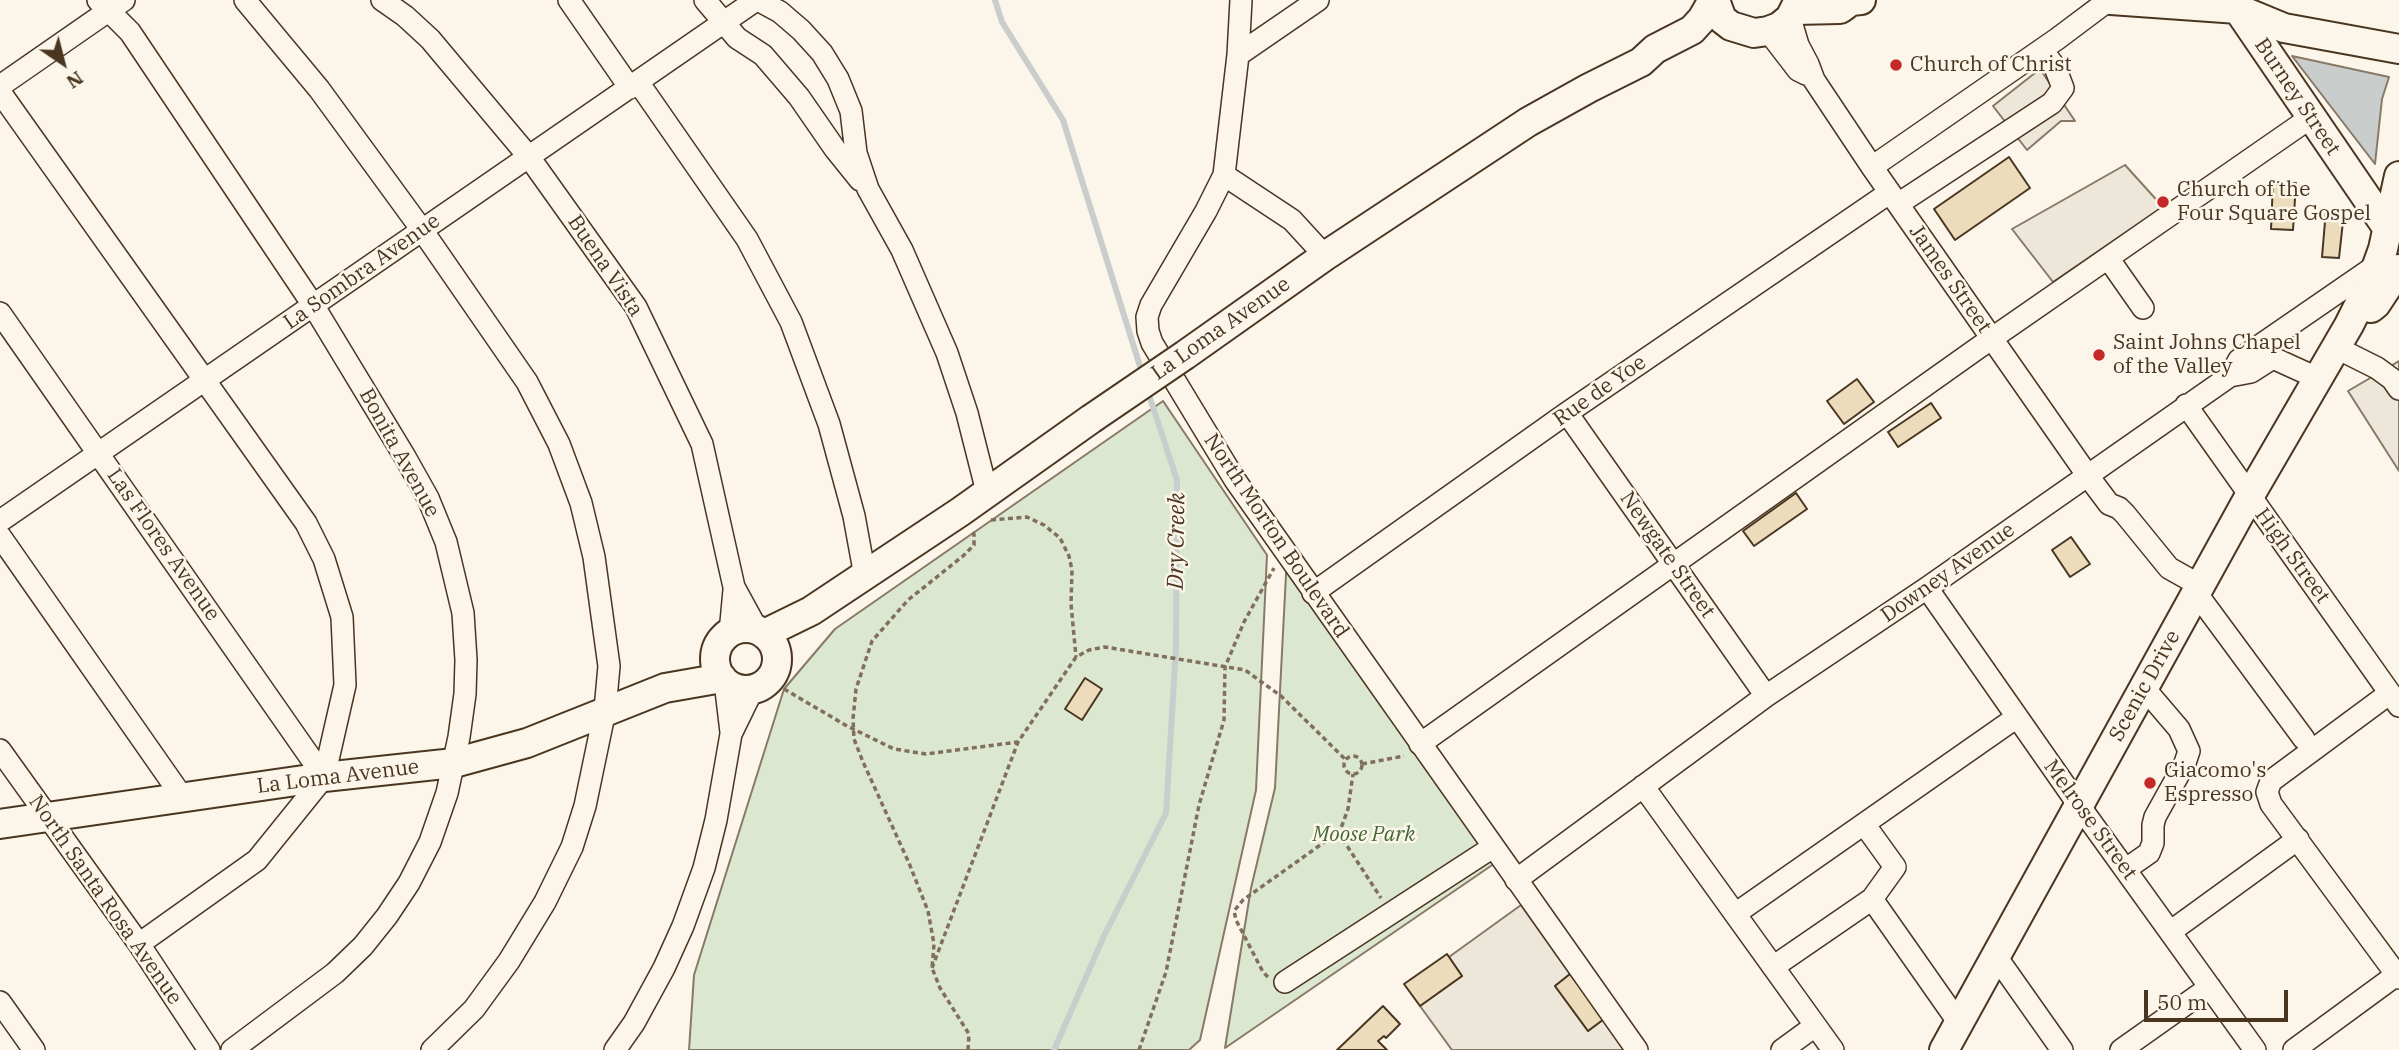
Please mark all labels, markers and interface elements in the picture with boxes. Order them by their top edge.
north arrow [28,28,98,98]
street label: Burney Street [2249,34,2345,160]
place label: Church of Christ [1910,52,2072,78]
marker: Church of Christ [1888,57,1904,73]
text: N [62,66,88,94]
place label: Church of the Four Square Gospel [2177,177,2371,227]
marker: Church of the Four Square Gospel [2155,194,2171,210]
street label: La Sombra Avenue [279,209,445,335]
street label: Buena Vista [562,210,648,322]
street label: James Street [1903,220,1997,338]
street label: La Loma Avenue [1147,272,1295,386]
place label: Saint Johns Chapel of the Valley [2113,330,2301,380]
marker: Saint Johns Chapel of the Valley [2091,347,2107,363]
street label: Rue de Yoe [1549,350,1651,432]
street label: Bonita Avenue [353,384,445,522]
street label: North Morton Boulevard [1198,429,1354,643]
street label: Las Flores Avenue [101,464,225,626]
street label: Newgate Street [1614,487,1720,623]
water label: Dry Creek [1162,492,1192,590]
street label: High Street [2249,503,2335,609]
street label: Downey Avenue [1876,518,2020,628]
street label: Scenic Drive [2104,626,2186,746]
street label: La Loma Avenue [255,755,421,799]
street label: Melrose Street [2038,755,2142,885]
place label: Giacomo's Espresso [2164,758,2266,808]
marker: Giacomo's Espresso [2142,775,2158,791]
street label: North Santa Rosa Avenue [23,790,187,1010]
park label: Moose Park [1313,822,1415,848]
scale bar [2147,976,2290,1020]
text: 50 m [2157,988,2207,1016]

